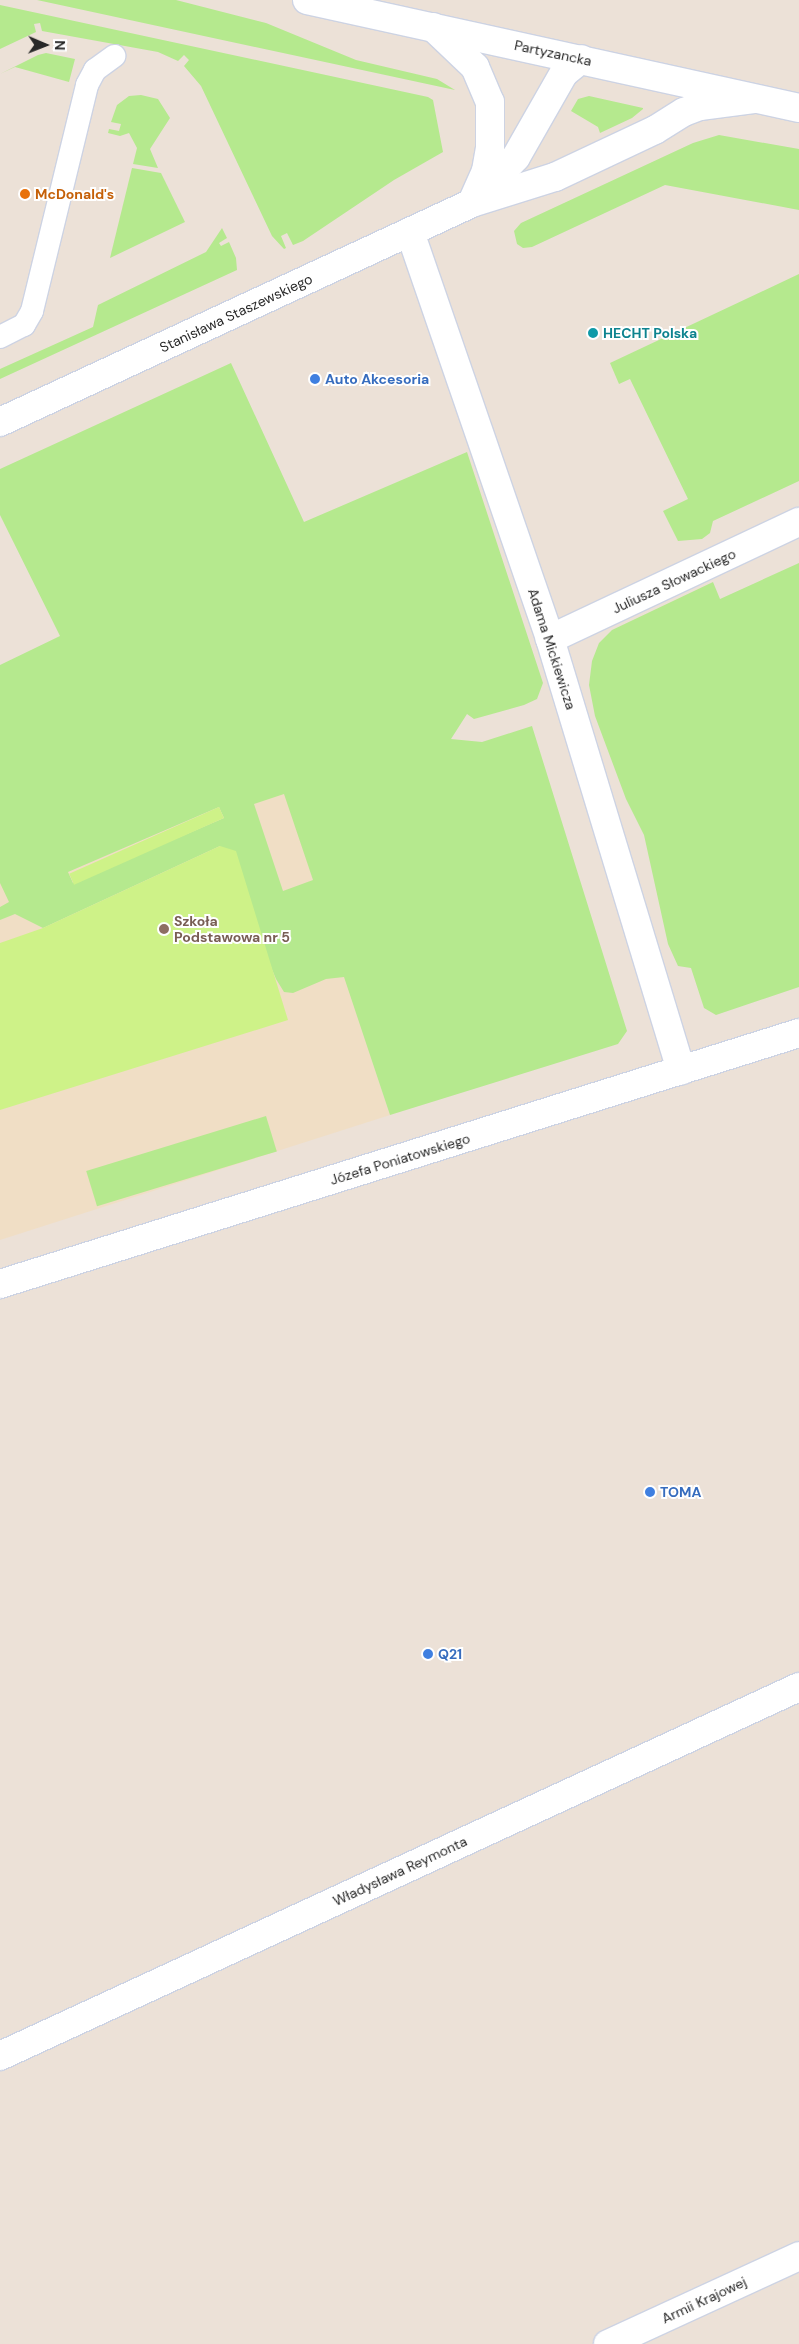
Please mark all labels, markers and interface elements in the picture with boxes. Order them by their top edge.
north arrow [20,20,70,70]
street label: Partyzancka [513,37,593,69]
text: N [51,40,69,51]
place label: McDonald's [35,186,114,202]
marker: McDonald's [19,188,31,200]
street label: Stanisława Staszewskiego [157,270,315,356]
place label: HECHT Polska [603,325,697,341]
marker: HECHT Polska [587,327,599,339]
place label: Auto Akcesoria [325,371,429,387]
marker: Auto Akcesoria [309,373,321,385]
street label: Juliusza Słowackiego [610,545,738,617]
street label: Adama Mickiewicza [524,586,580,712]
place label: Szkoła Podstawowa nr 5 [174,913,290,946]
marker: Szkoła Podstawowa nr 5 [158,923,170,935]
street label: Józefa Poniatowskiego [328,1130,472,1188]
place label: TOMA [660,1484,701,1500]
marker: TOMA [644,1486,656,1498]
place label: Q21 [438,1646,462,1662]
marker: Q21 [422,1648,434,1660]
street label: Władysława Reymonta [330,1833,470,1909]
street label: Armii Krajowej [659,2273,749,2327]

